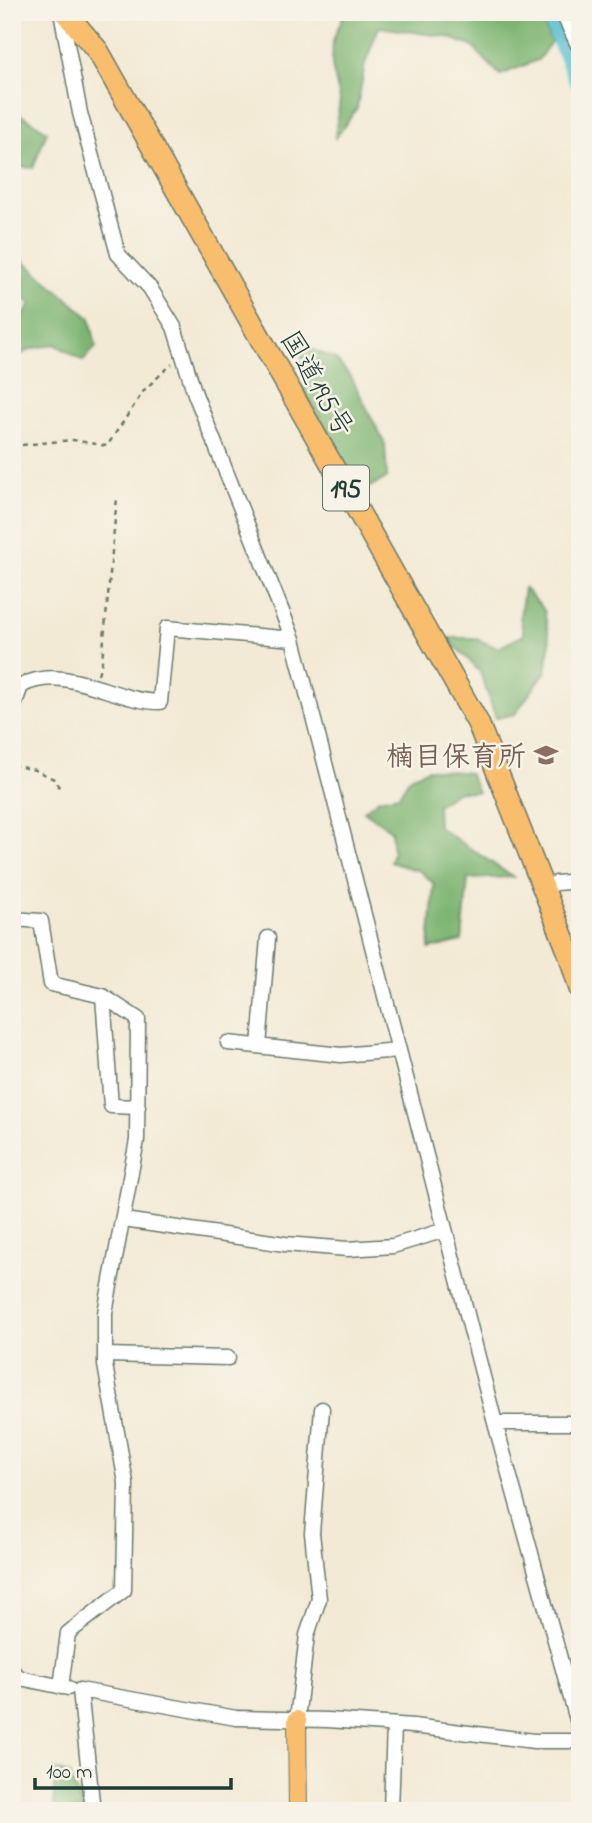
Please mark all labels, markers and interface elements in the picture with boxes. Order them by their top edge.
street label: 国道195号 [268,324,362,446]
road number: 195 [323,466,369,510]
place label: 楠目保育所 [386,738,526,779]
school or university icon: 楠目保育所 [532,741,560,769]
scale bar [35,1746,231,1790]
text: 100 m [46,1758,92,1788]

